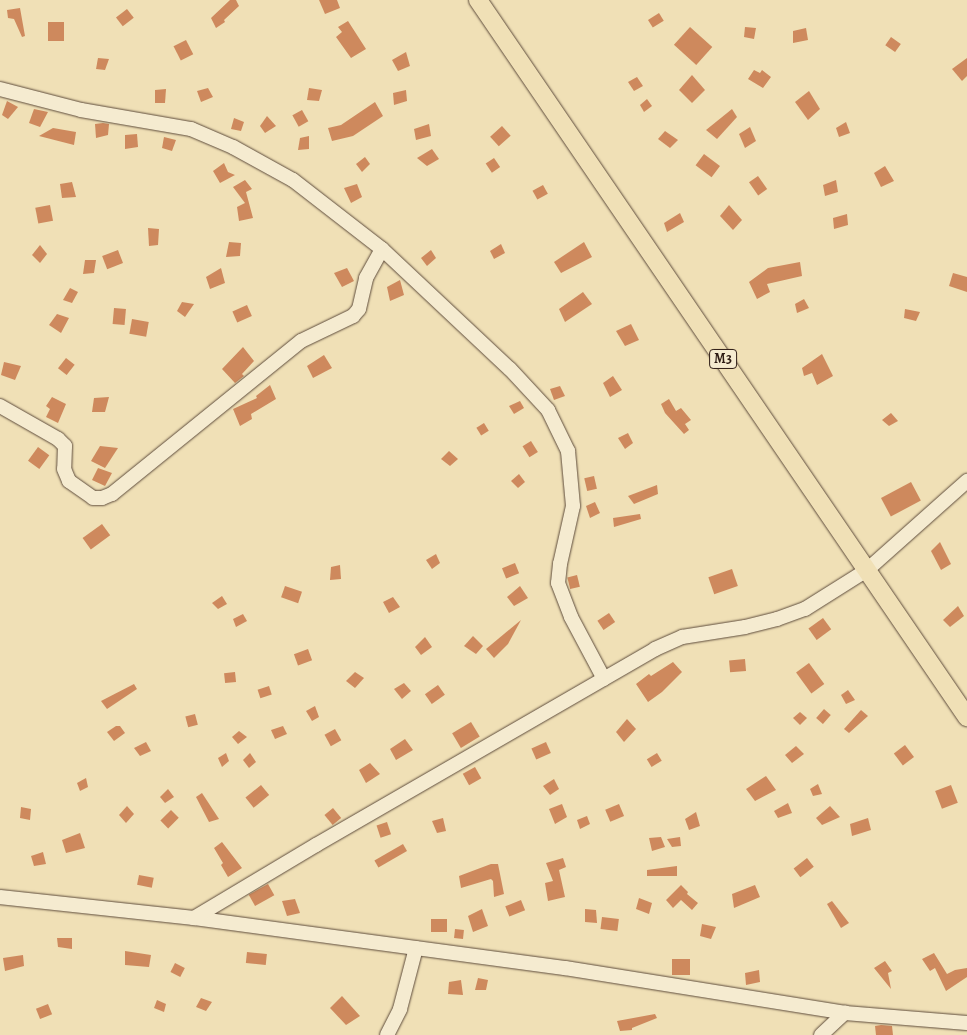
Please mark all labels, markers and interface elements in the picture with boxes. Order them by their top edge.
road number: M3 [708,348,738,370]

